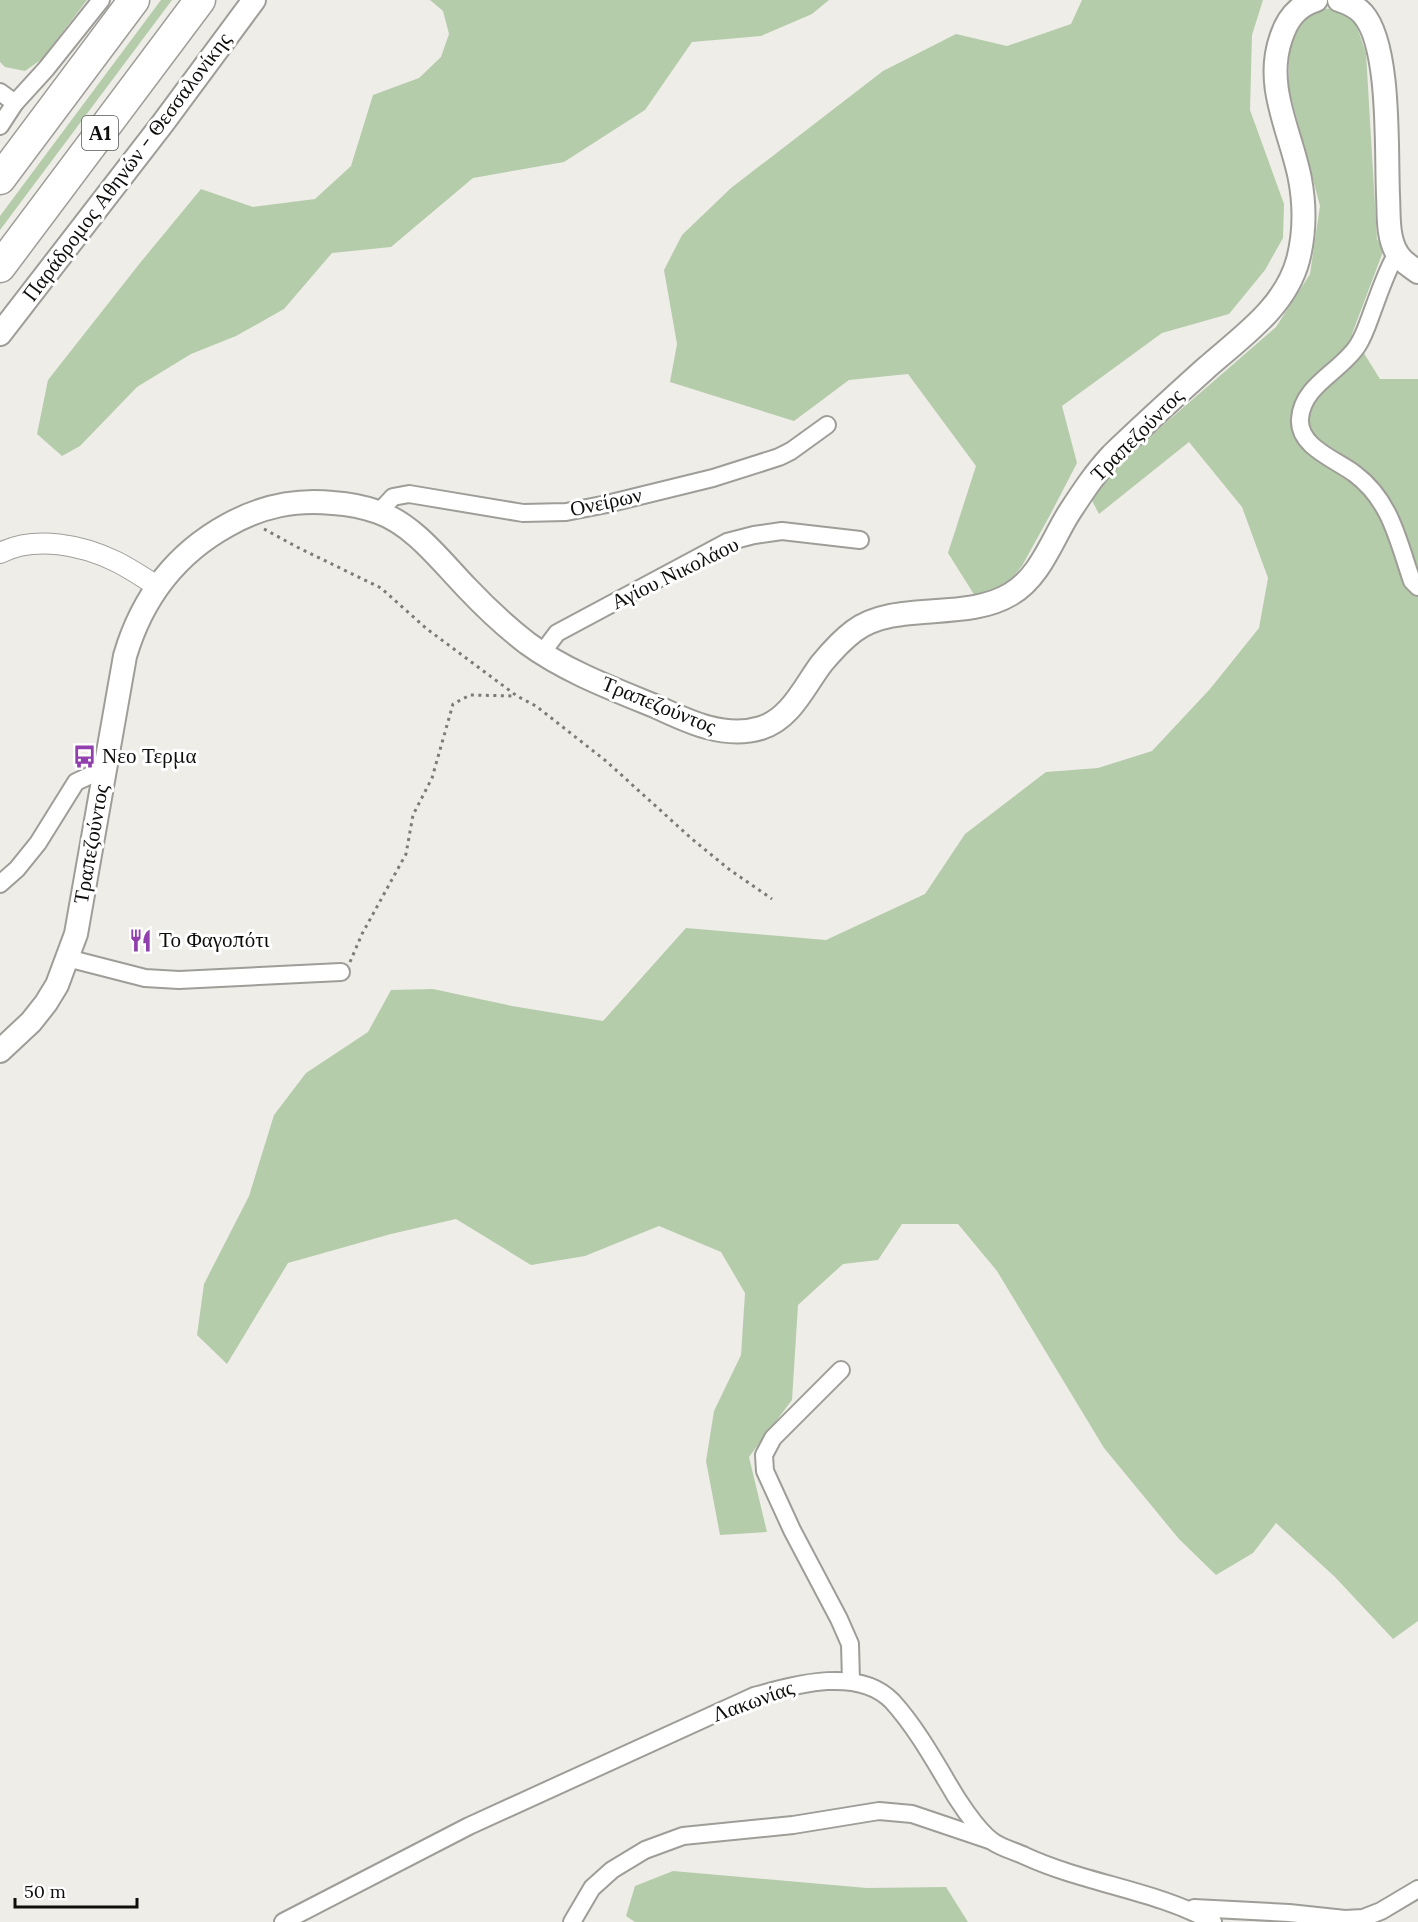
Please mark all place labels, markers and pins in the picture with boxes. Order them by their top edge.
place label: Νεο Τερμα [102,742,197,769]
bus stop icon: Νεο Τερμα [71,743,97,769]
place label: Το Φαγοπότι [159,926,270,953]
restaurant icon: Το Φαγοπότι [128,927,154,953]

